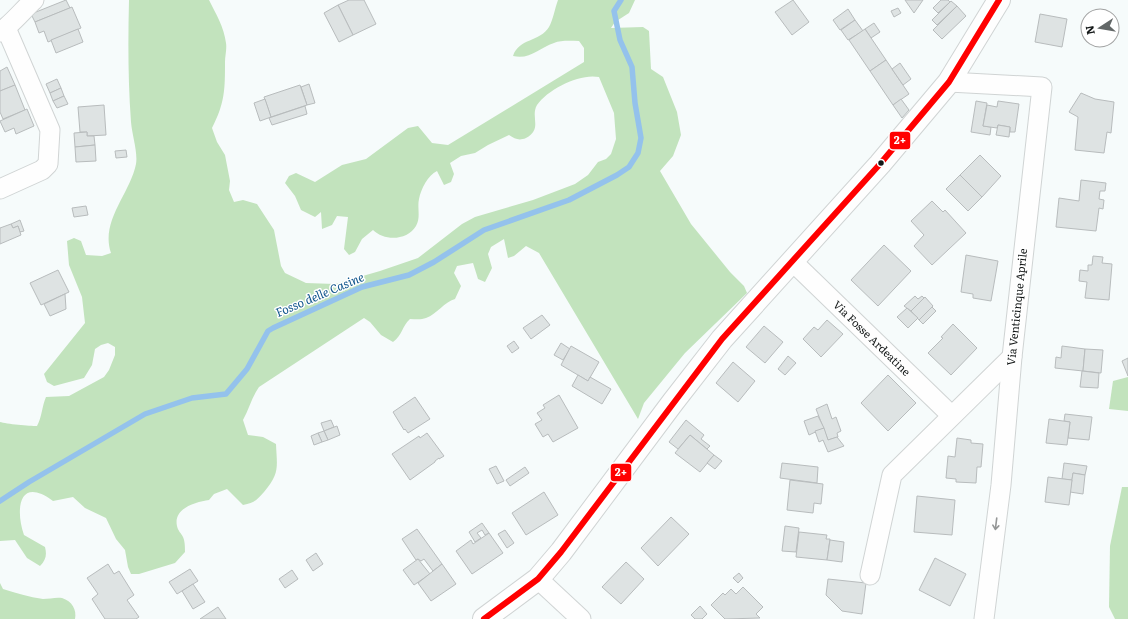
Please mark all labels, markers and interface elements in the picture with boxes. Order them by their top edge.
north arrow [1080,8,1120,48]
text: N [1080,24,1098,36]
line badge: 2+ [889,131,911,150]
text: 2+ [894,131,906,147]
unlabelled marker [876,158,886,168]
street label: Via Venticinque Aprile [1002,247,1030,366]
water label: Fosso delle Casine [273,267,367,321]
street label: Via Fosse Ardeatine [830,296,915,379]
line badge: 2+ [610,463,632,482]
text: 2+ [615,463,627,479]
one-way arrow [992,517,1000,530]

